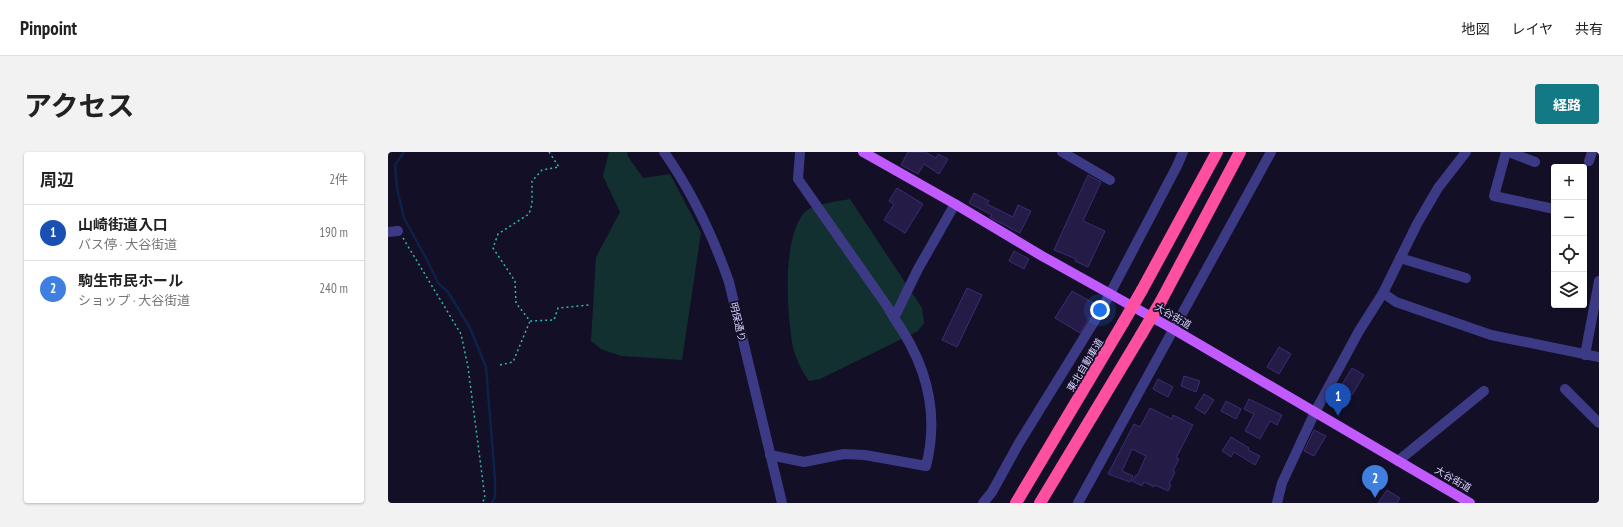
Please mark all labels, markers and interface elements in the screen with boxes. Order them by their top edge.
text: Pinpoint [20,16,77,40]
text: 地図 [1461,20,1489,38]
text: レイヤ [1511,20,1553,38]
text: 共有 [1575,20,1603,38]
button: 経路 [1535,84,1599,124]
text: アクセス [24,87,135,124]
map controls [1551,164,1587,308]
button: + [1551,164,1587,200]
text: 周辺 [40,169,74,191]
text: 2件 [329,171,348,188]
button: − [1551,200,1587,236]
text: 山崎街道入口 [78,215,168,234]
text: 1 [50,224,56,241]
text: 190 m [319,224,348,241]
text: バス停 · 大谷街道 [78,236,177,253]
button: locate [1551,236,1587,272]
text: 駒生市民ホール [78,271,183,290]
button: layers [1551,272,1587,308]
text: 2 [50,280,56,297]
text: 240 m [319,280,348,297]
text: ショップ · 大谷街道 [78,292,190,309]
your location [1090,300,1110,320]
street label: 大谷街道 [1152,300,1194,332]
street label: 明保通り [727,301,749,343]
street label: 東北自動車道 [1064,336,1106,394]
pin: 1 [1325,383,1351,416]
street label: 大谷街道 [1432,463,1474,495]
pin: 2 [1362,465,1388,498]

